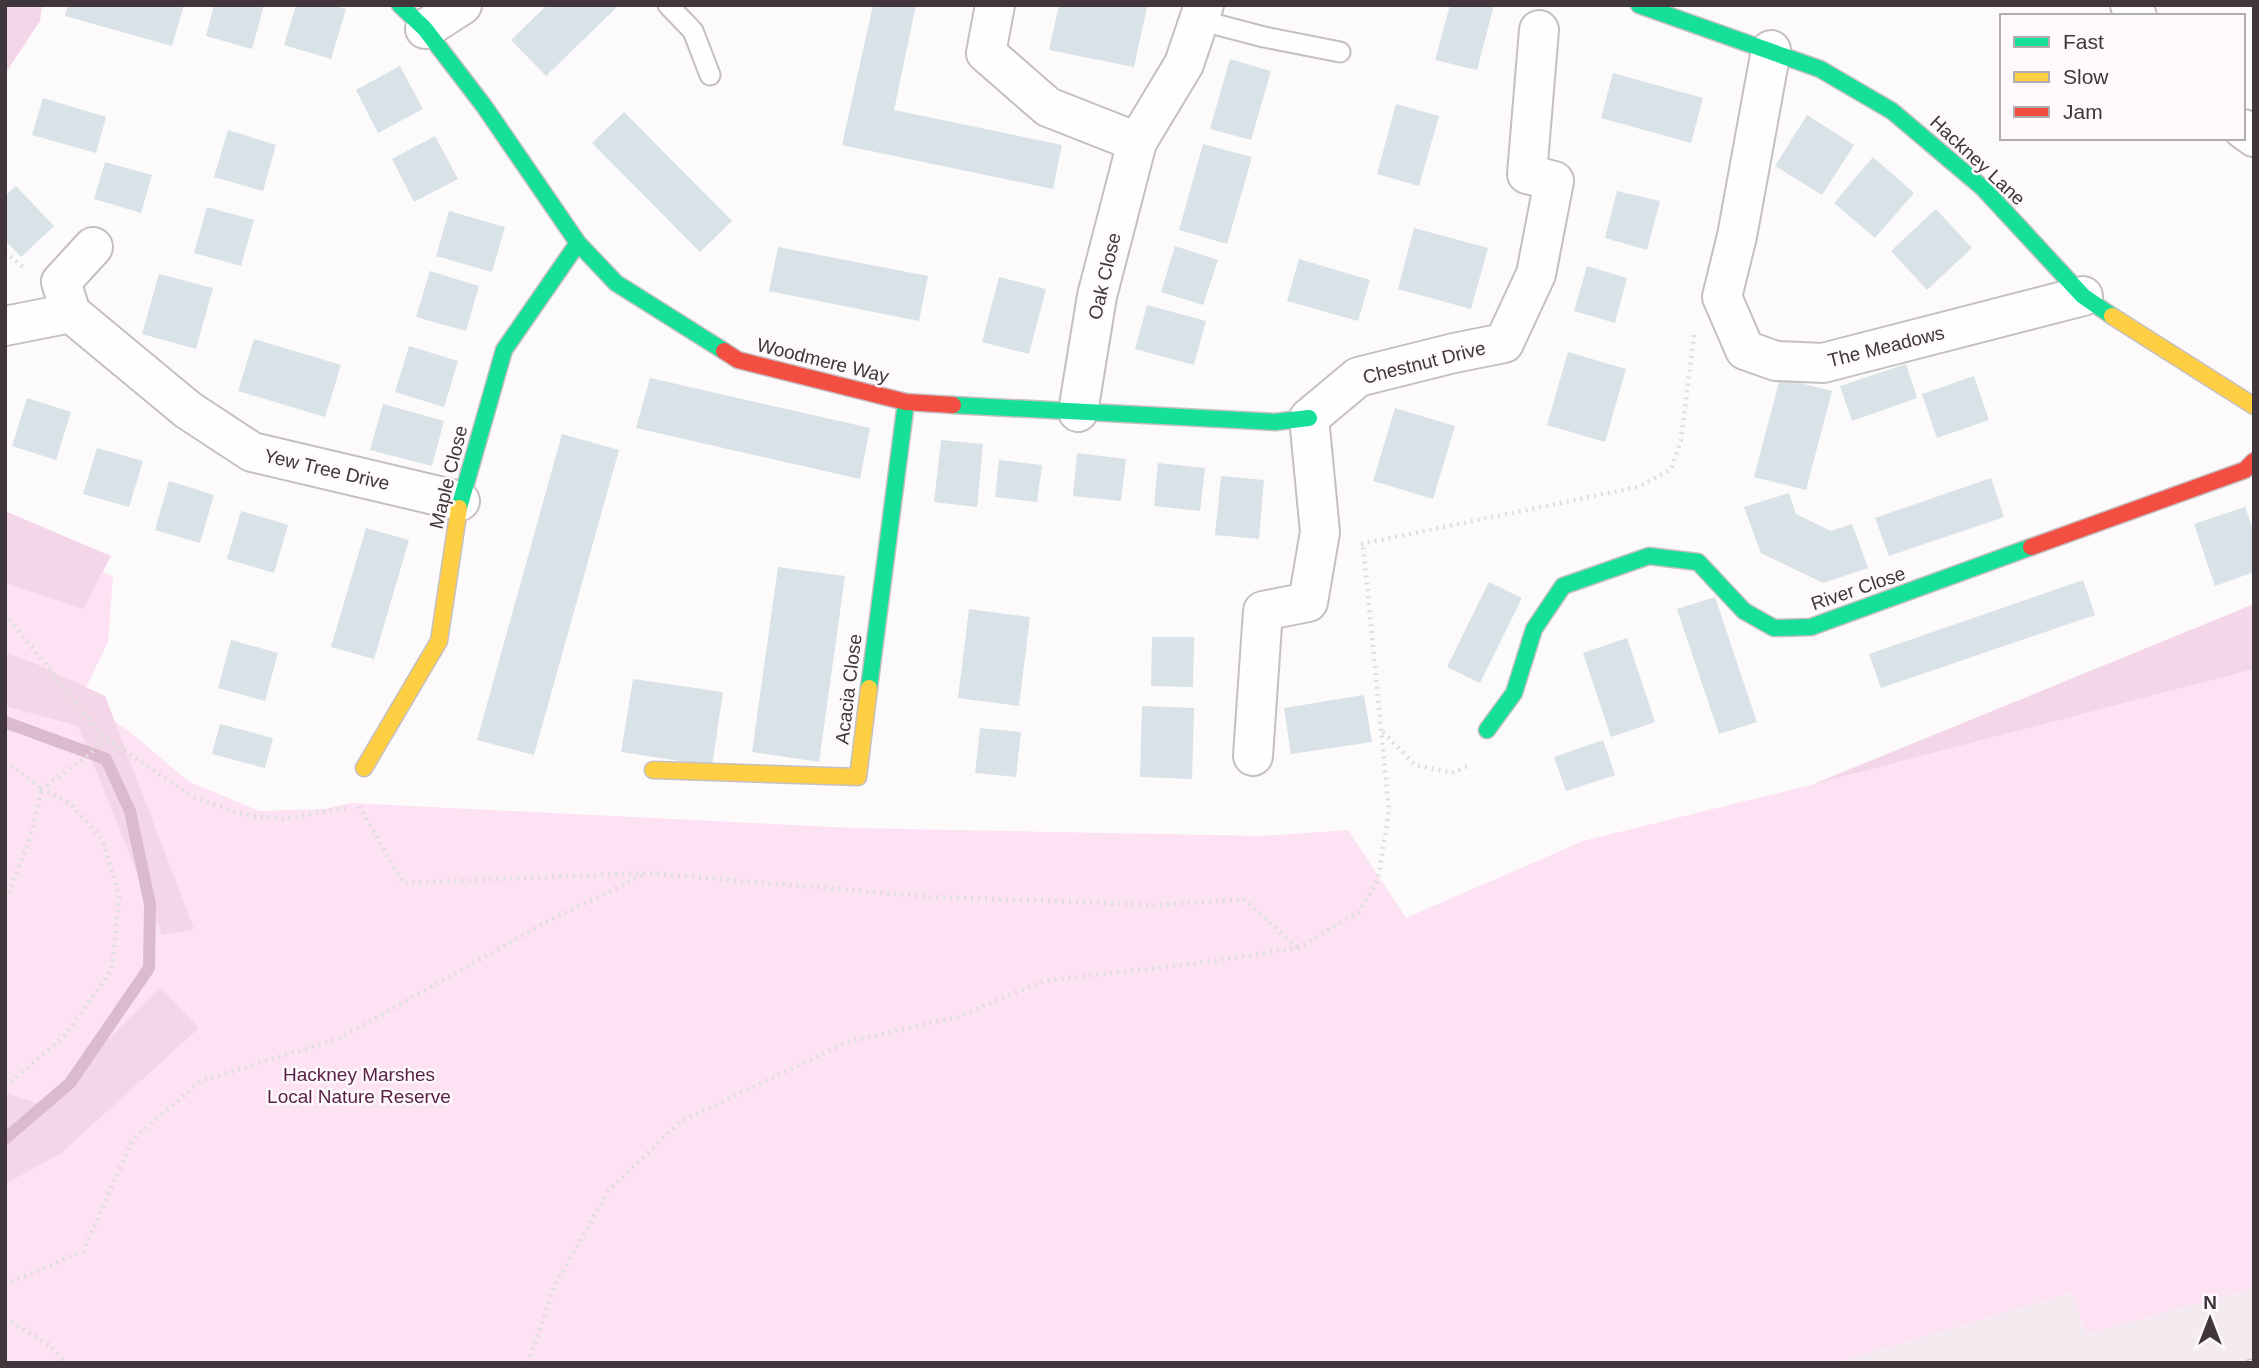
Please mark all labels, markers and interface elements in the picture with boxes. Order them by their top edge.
legend [2000,14,2245,140]
text: Fast [2063,30,2104,53]
text: Slow [2063,65,2109,88]
text: Jam [2063,100,2103,123]
street label: Hackney Lane [1926,111,2029,209]
street label: Oak Close [1084,231,1125,322]
street label: The Meadows [1826,322,1947,371]
street label: Woodmere Way [755,334,891,387]
street label: Chestnut Drive [1361,337,1488,388]
street label: Maple Close [426,423,471,531]
street label: Yew Tree Drive [262,445,392,494]
street label: River Close [1808,563,1908,614]
street label: Acacia Close [831,633,866,745]
park label: Hackney Marshes Local Nature Reserve [267,1064,451,1107]
north arrow [2175,1284,2245,1354]
text: N [2203,1292,2217,1313]

